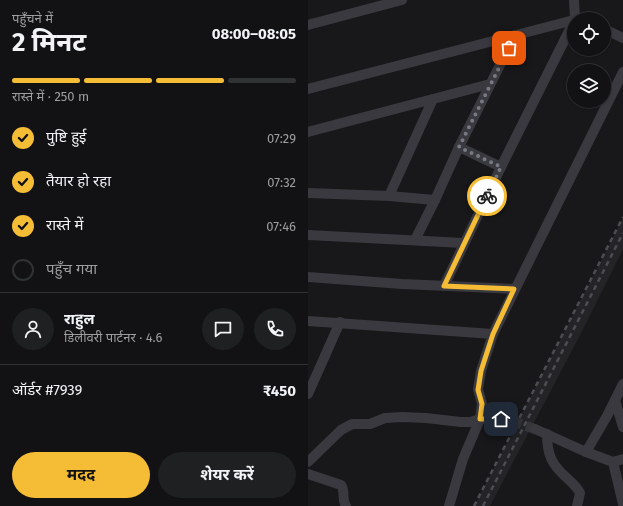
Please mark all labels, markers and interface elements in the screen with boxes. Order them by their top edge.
text: पहुँचने में [12,11,53,26]
map controls [567,12,611,108]
button: locate [567,12,611,56]
text: 08:00–08:05 [212,25,296,43]
text: 2 मिनट [12,27,86,58]
pin [492,31,526,65]
icon: bag [498,37,520,59]
button: layers [567,64,611,108]
text: रास्ते में · 250 m [12,89,89,104]
icon: check [12,127,34,149]
text: पुष्टि हुई [46,128,86,146]
text: 07:29 [267,131,296,146]
icon: check [12,171,34,193]
text: तैयार हो रहा [46,172,111,190]
text: 07:32 [267,175,296,190]
courier [467,176,507,216]
icon: bike [476,185,498,207]
icon: check [12,215,34,237]
text: रास्ते में [46,216,83,234]
text: 07:46 [266,219,296,234]
text: पहुँच गया [46,260,97,278]
button: person [12,308,54,350]
button: chat [202,308,244,350]
button: phone [254,308,296,350]
text: राहुल [64,310,95,328]
text: डिलीवरी पार्टनर · 4.6 [64,330,163,345]
text: ऑर्डर #7939 [12,381,82,399]
text: ₹450 [263,382,296,400]
pin [484,402,518,436]
icon: home [490,408,512,430]
button: मदद [12,452,150,498]
button: शेयर करें [158,452,296,498]

